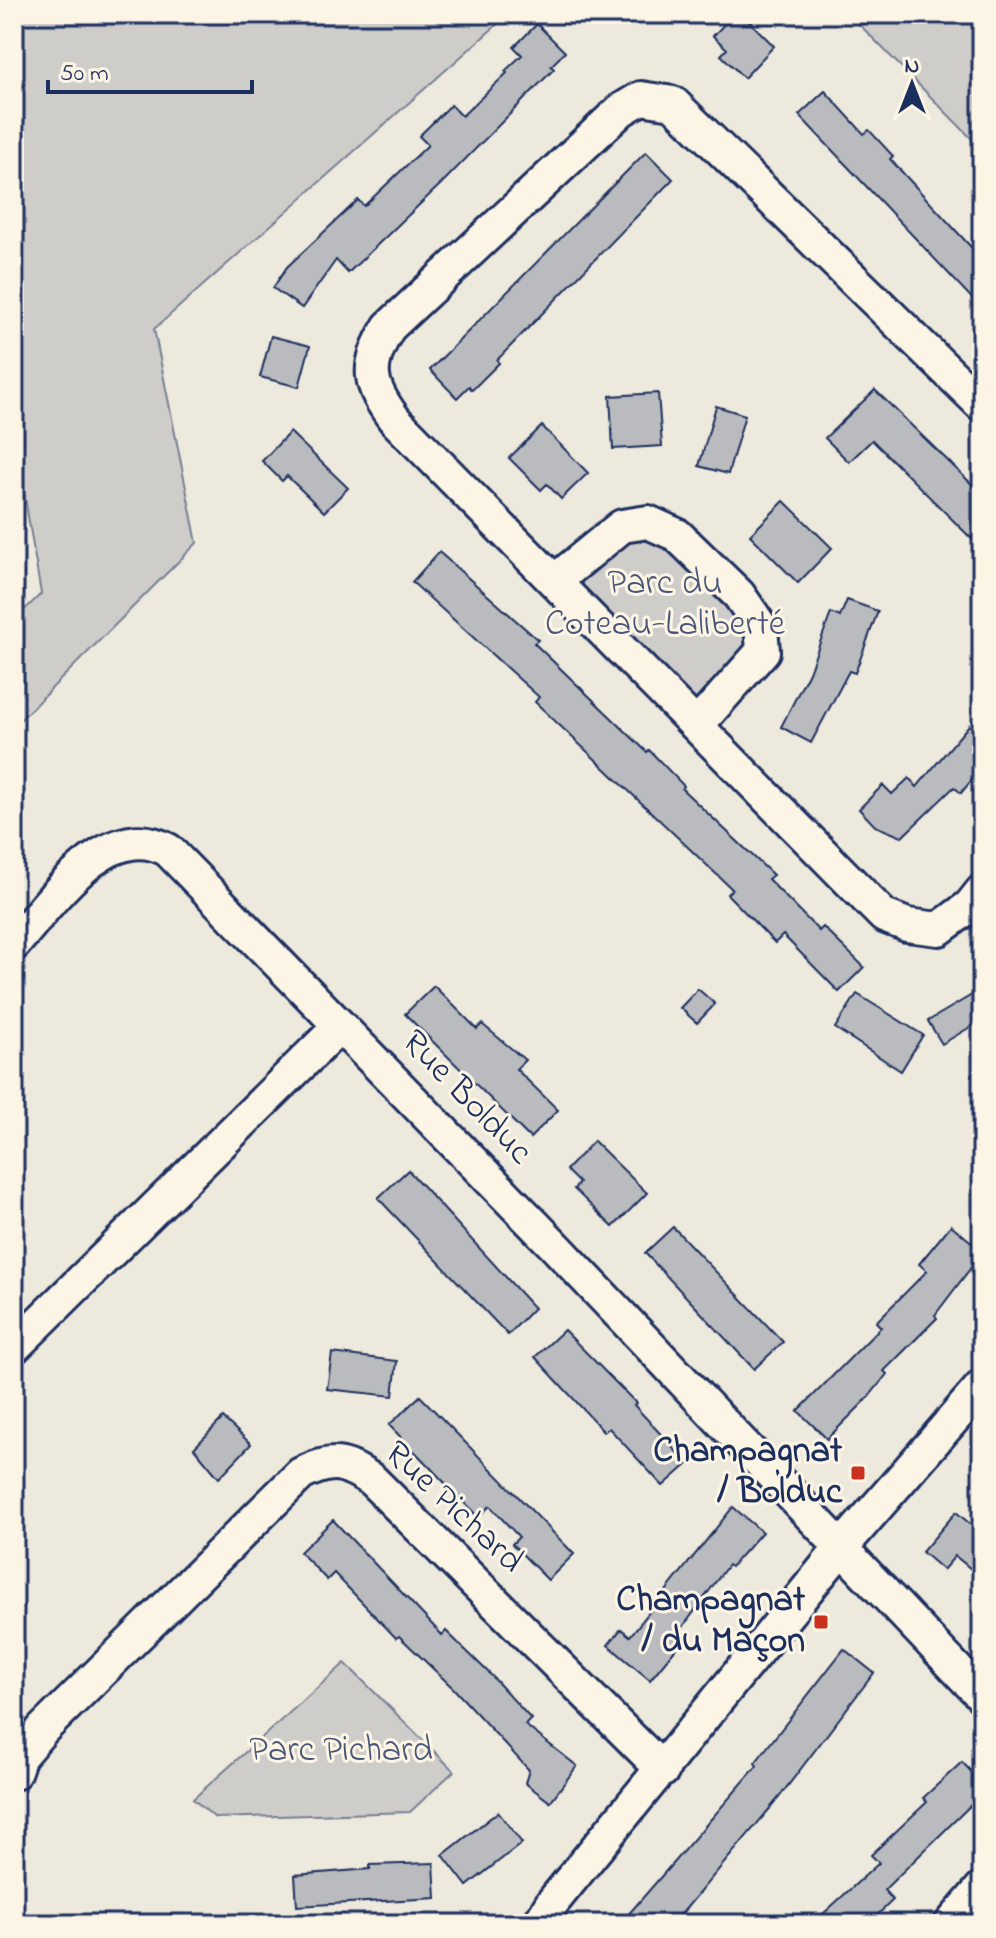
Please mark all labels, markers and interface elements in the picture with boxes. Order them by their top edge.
scale bar [48,44,252,94]
north arrow [872,44,952,124]
text: N [905,51,919,83]
text: 50 m [60,57,109,92]
park label: Parc du Coteau-Laliberté [545,558,786,652]
street label: Rue Bolduc [388,1018,544,1178]
place label: Champagnat / Bolduc [653,1426,843,1520]
street label: Rue Pichard [371,1429,535,1587]
marker: Champagnat / Bolduc [849,1464,867,1482]
place label: Champagnat / du Maçon [616,1575,806,1669]
marker: Champagnat / du Maçon [812,1613,830,1631]
park label: Parc Pichard [249,1725,433,1778]

